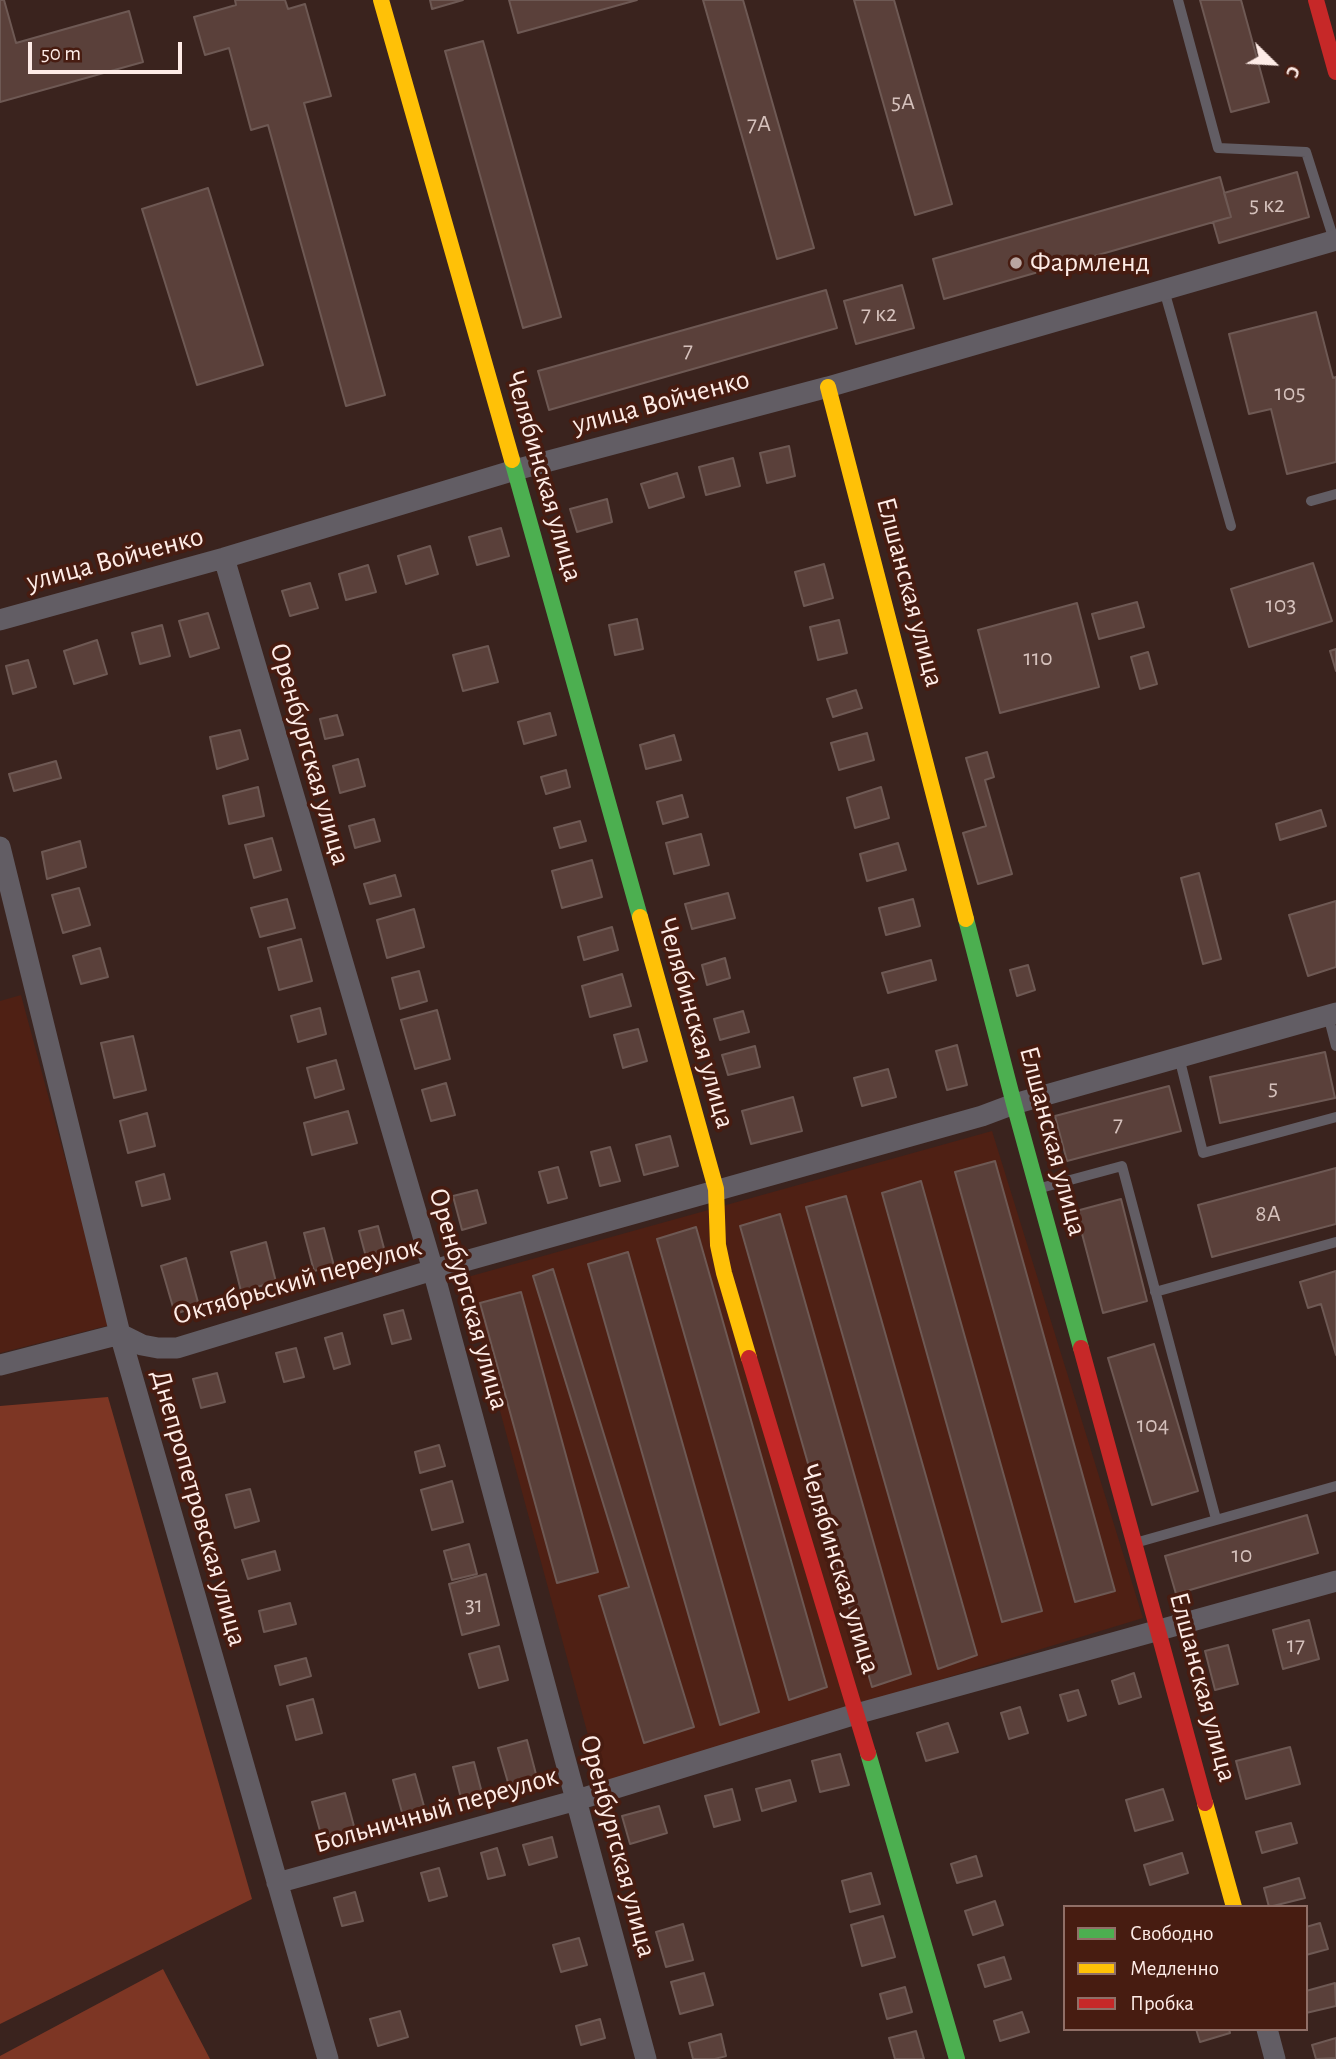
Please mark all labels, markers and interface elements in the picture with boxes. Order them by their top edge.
scale bar [32,28,186,72]
north arrow [1238,28,1308,98]
text: 50 m [41,43,81,64]
text: С [1282,63,1303,80]
house number: 5А [891,88,915,116]
house number: 7А [747,110,771,138]
house number: 5 к2 [1249,191,1285,219]
place label: Фармленд [1030,246,1150,280]
marker: Фармленд [1008,255,1024,271]
house number: 7 к2 [861,300,897,328]
house number: 7 [683,336,693,364]
street label: улица Войченко [569,362,753,442]
street label: Челябинская улица [498,367,590,585]
house number: 105 [1275,379,1305,407]
street label: Елшанская улица [869,493,951,691]
street label: улица Войченко [23,519,207,599]
house number: 103 [1266,591,1296,619]
street label: Оренбургская улица [262,639,358,869]
house number: 110 [1023,644,1053,672]
street label: Челябинская улица [650,914,742,1132]
street label: Елшанская улица [1012,1042,1094,1240]
house number: 5 [1268,1074,1278,1102]
house number: 7 [1113,1110,1123,1138]
street label: Оренбургская улица [421,1184,517,1414]
house number: 8А [1255,1200,1281,1228]
street label: Октябрьский переулок [169,1229,425,1333]
street label: Днепропетровская улица [143,1366,255,1650]
house number: 104 [1137,1411,1169,1439]
street label: Челябинская улица [792,1460,888,1678]
house number: 10 [1232,1541,1252,1569]
street label: Елшанская улица [1162,1588,1244,1786]
house number: 31 [465,1591,483,1619]
house number: 17 [1287,1631,1305,1659]
street label: Оренбургская улица [572,1731,664,1961]
street label: Больничный переулок [310,1759,562,1861]
legend [1063,1905,1308,2031]
text: Свободно [1130,1923,1214,1944]
text: Медленно [1130,1958,1219,1979]
text: Пробка [1130,1993,1194,2014]

